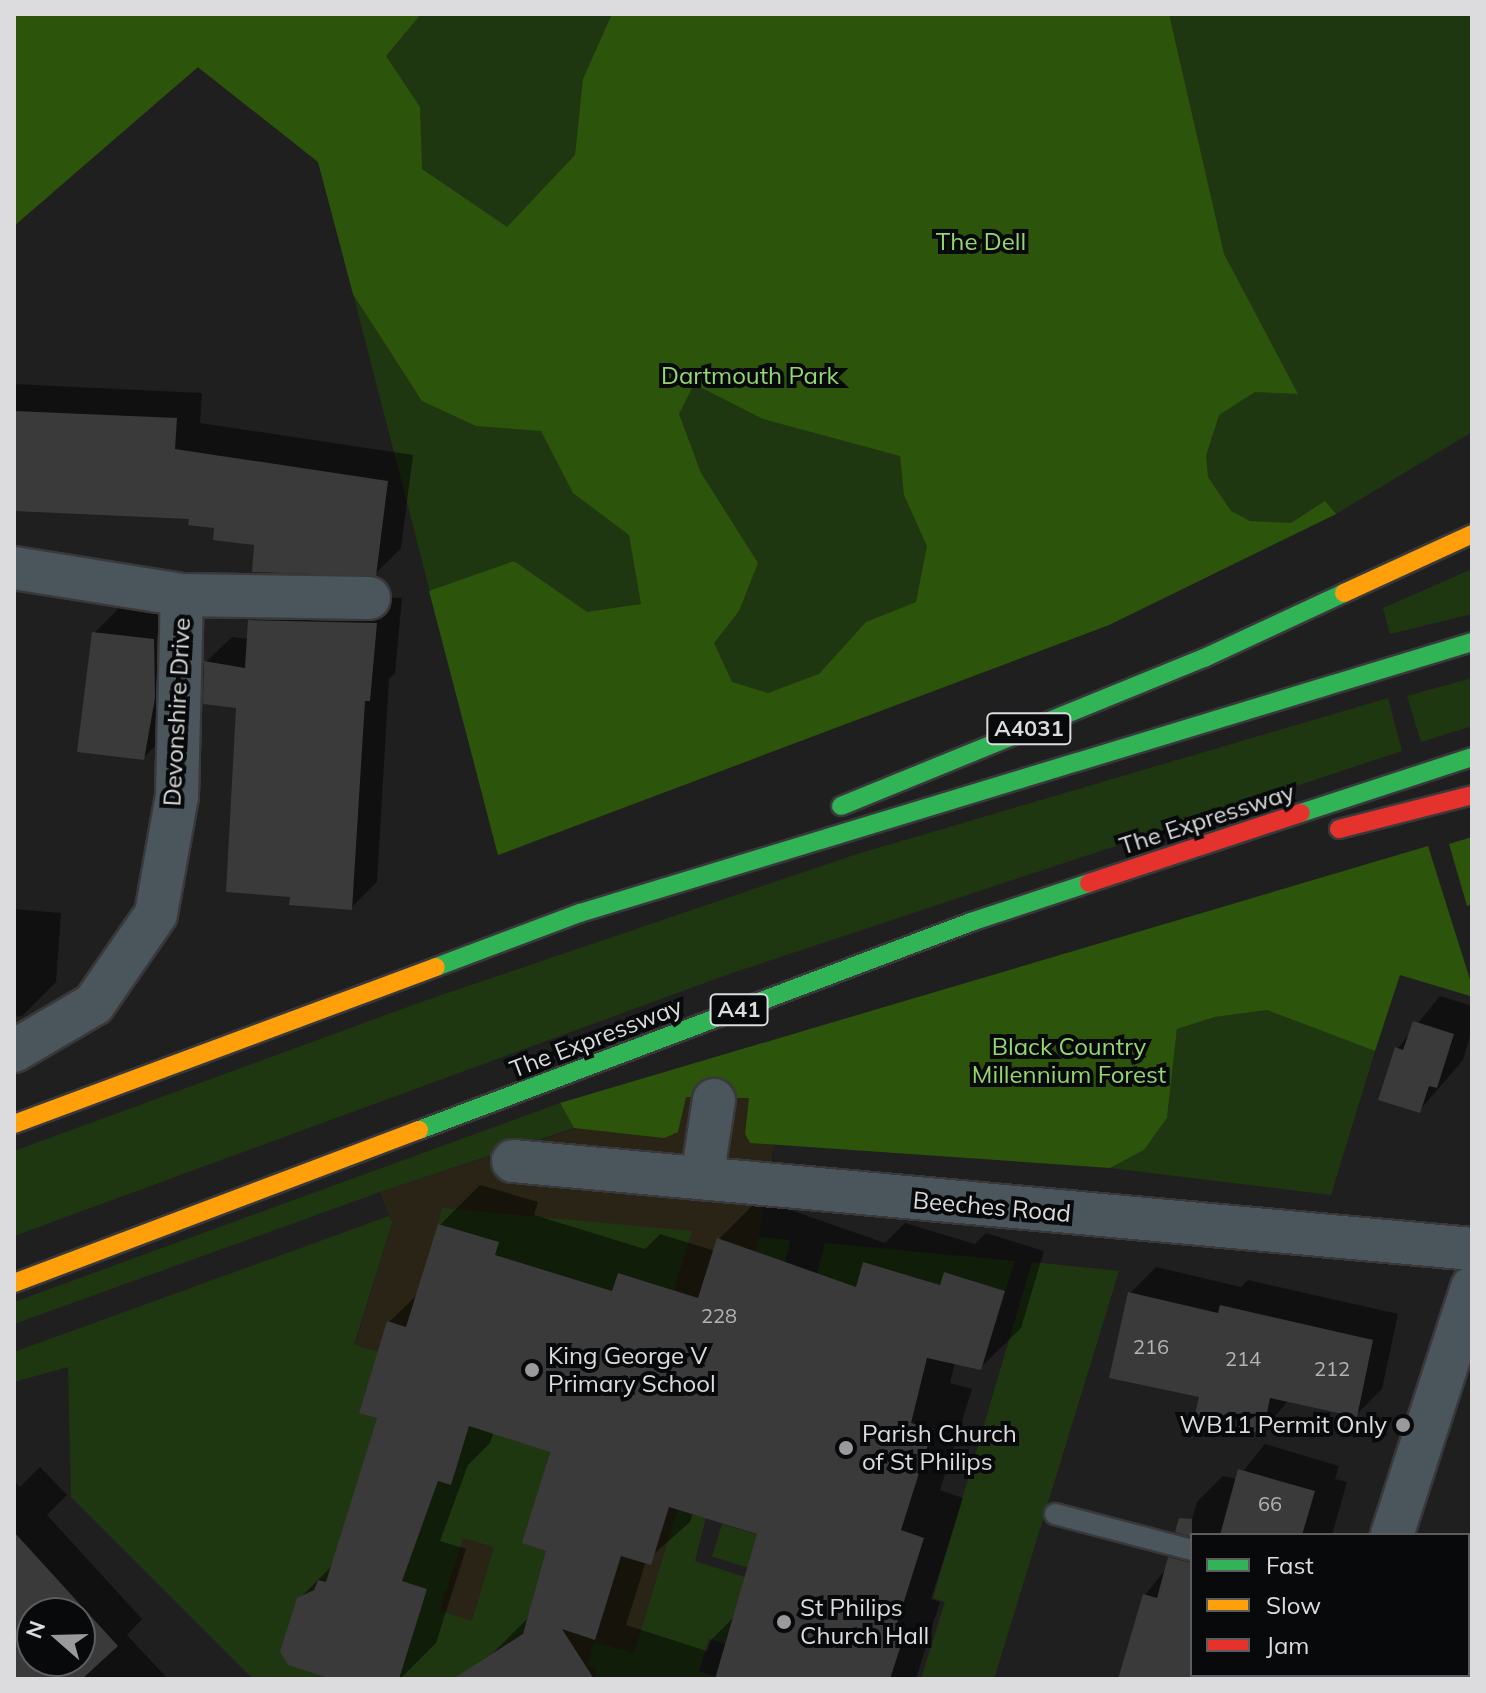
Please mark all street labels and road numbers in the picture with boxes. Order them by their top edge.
street label: Devonshire Drive [158,617,196,807]
road number: A4031 [985,711,1073,747]
street label: The Expressway [1116,777,1298,861]
street label: The Expressway [506,992,686,1084]
road number: A41 [709,992,769,1028]
street label: Beeches Road [912,1186,1072,1228]

